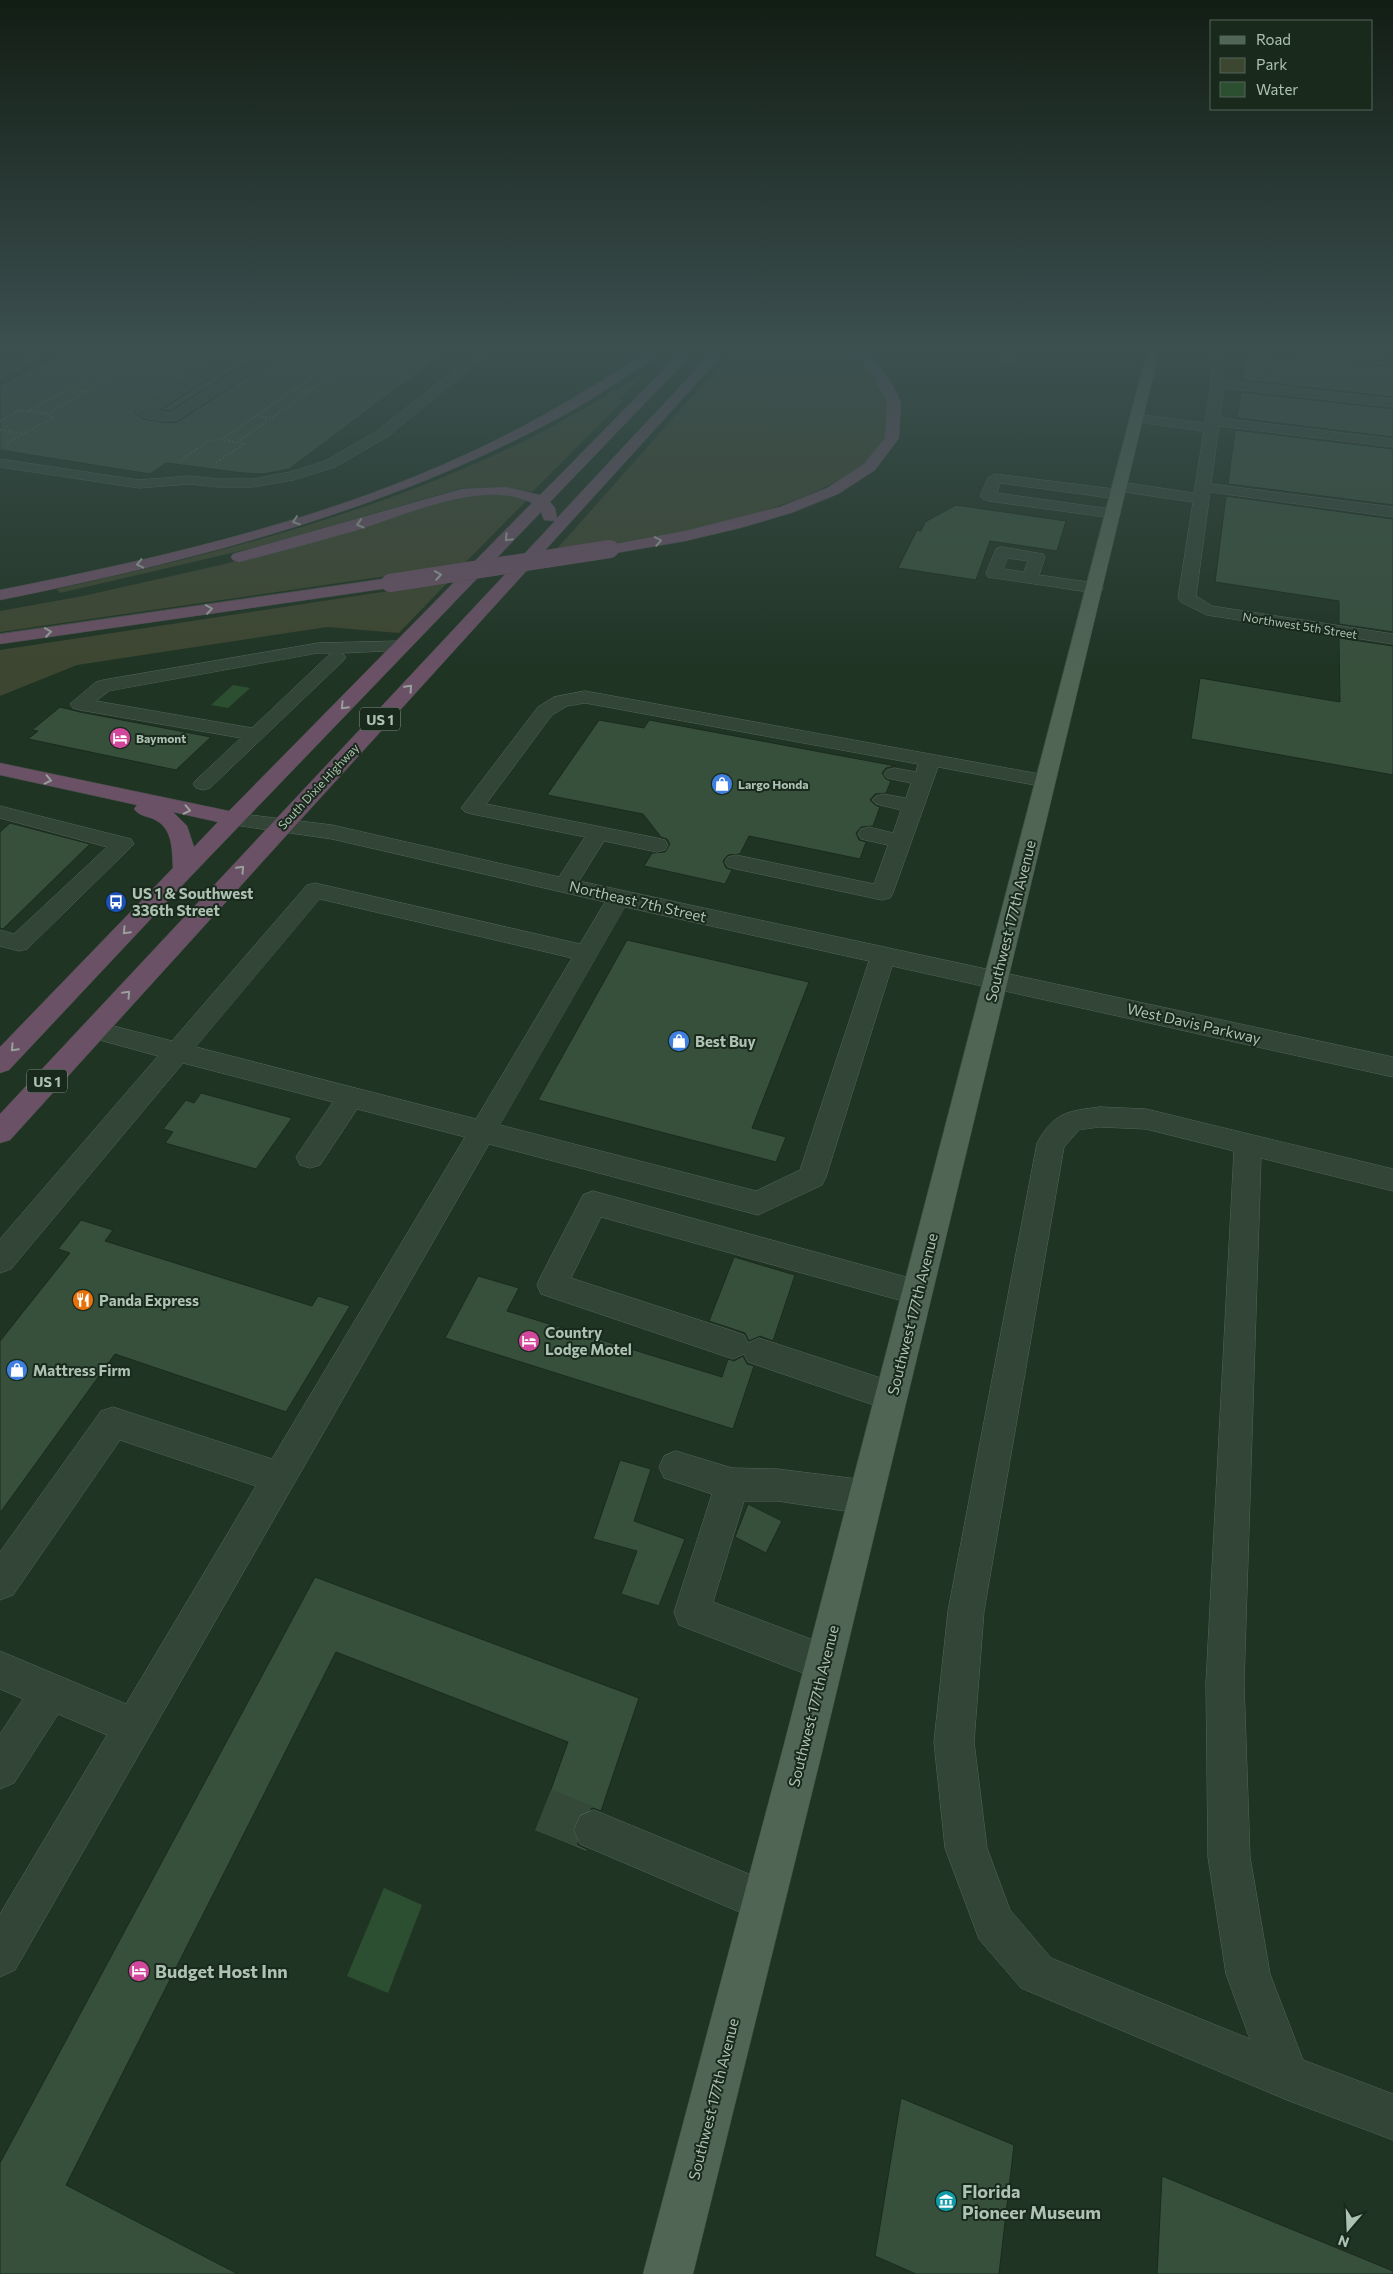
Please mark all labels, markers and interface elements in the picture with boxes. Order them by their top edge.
legend [1210,20,1373,110]
text: Road [1256,30,1291,48]
text: Park [1256,55,1287,73]
text: Water [1256,80,1298,98]
one-way arrow [293,516,301,526]
one-way arrow [357,518,365,528]
one-way arrow [505,532,514,541]
one-way arrow [654,537,662,547]
one-way arrow [135,558,144,569]
one-way arrow [434,571,442,581]
one-way arrow [205,604,213,615]
street label: Northwest 5th Street [1242,609,1358,641]
one-way arrow [44,628,53,638]
one-way arrow [403,684,412,693]
one-way arrow [341,700,350,709]
road number: US 1 [360,708,400,731]
hotel icon: Baymont [108,726,132,750]
place label: Baymont [136,731,186,745]
street label: South Dixie Highway [275,740,361,832]
shop icon: Largo Honda [710,772,734,796]
one-way arrow [43,774,52,785]
place label: Largo Honda [738,777,809,791]
one-way arrow [183,805,192,815]
street label: Southwest 177th Avenue [981,838,1039,1004]
one-way arrow [235,866,244,875]
street label: Northeast 7th Street [568,876,708,926]
place label: US 1 & Southwest 336th Street [132,884,253,919]
bus stop icon: US 1 & Southwest 336th Street [104,890,128,914]
one-way arrow [123,925,132,934]
one-way arrow [121,990,130,999]
street label: West Davis Parkway [1125,999,1263,1047]
shop icon: Best Buy [667,1029,691,1053]
place label: Best Buy [695,1032,756,1050]
one-way arrow [11,1043,20,1052]
road number: US 1 [27,1070,67,1092]
street label: Southwest 177th Avenue [883,1231,941,1397]
restaurant icon: Panda Express [71,1288,95,1312]
place label: Panda Express [99,1291,199,1309]
place label: Country Lodge Motel [545,1323,632,1358]
hotel icon: Country Lodge Motel [517,1329,541,1353]
shop icon: Mattress Firm [5,1358,29,1382]
place label: Mattress Firm [33,1361,131,1379]
street label: Southwest 177th Avenue [784,1623,842,1789]
hotel icon: Budget Host Inn [127,1959,151,1983]
place label: Budget Host Inn [155,1960,288,1982]
street label: Southwest 177th Avenue [684,2016,742,2182]
place label: Florida Pioneer Museum [962,2180,1101,2223]
museum icon: Florida Pioneer Museum [934,2189,958,2213]
north arrow [1323,2204,1373,2254]
text: N [1336,2232,1351,2252]

